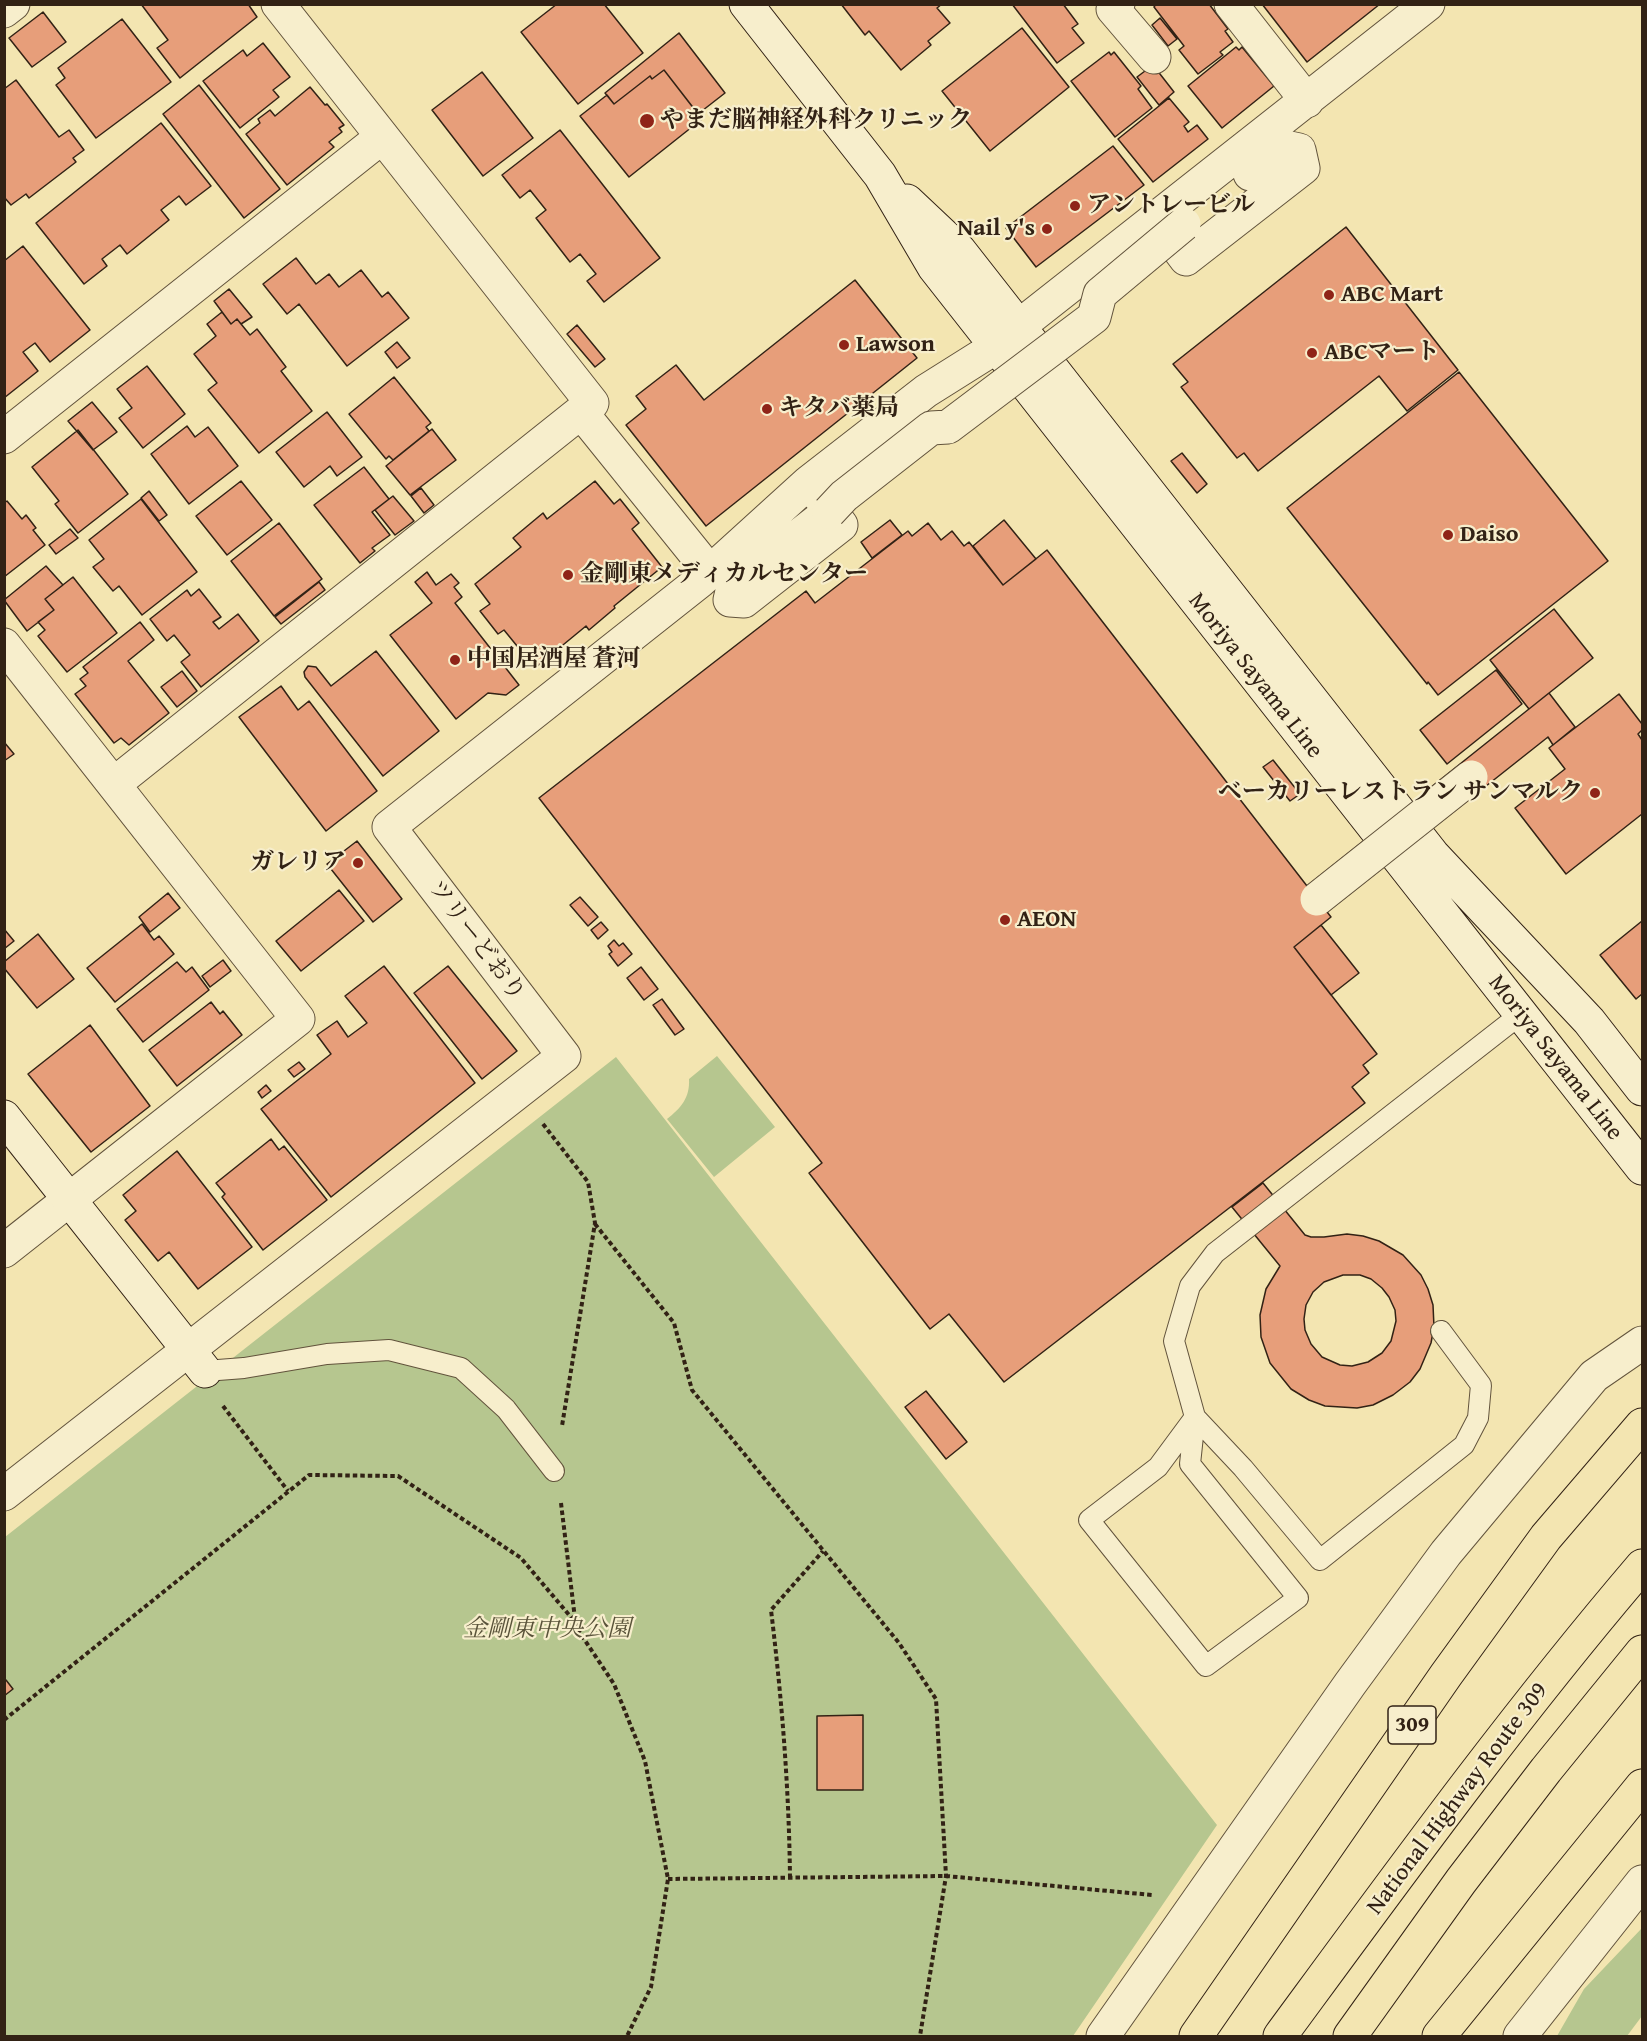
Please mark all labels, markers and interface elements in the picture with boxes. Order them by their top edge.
place label: やまだ脳神経外科クリニック [660,107,972,135]
marker: やまだ脳神経外科クリニック [638,112,656,130]
place label: アントレービル [1087,192,1255,220]
marker: アントレービル [1068,199,1082,213]
place label: Nail y's [957,215,1035,243]
marker: Nail y's [1040,222,1054,236]
place label: ABC Mart [1341,281,1443,309]
marker: ABC Mart [1322,288,1336,302]
place label: Lawson [856,331,935,359]
marker: Lawson [837,338,851,352]
place label: ABCマート [1324,339,1440,367]
marker: ABCマート [1305,346,1319,360]
place label: キタバ薬局 [779,395,899,423]
marker: キタバ薬局 [760,402,774,416]
place label: Daiso [1460,521,1518,549]
marker: Daiso [1441,528,1455,542]
place label: 金剛東メディカルセンター [580,561,868,589]
marker: 金剛東メディカルセンター [561,568,575,582]
street label: Moriya Sayama Line [1181,587,1329,765]
place label: 中国居酒屋 蒼河 [467,646,640,674]
marker: 中国居酒屋 蒼河 [448,653,462,667]
place label: ベーカリーレストラン サンマルク [1218,779,1583,807]
marker: ベーカリーレストラン サンマルク [1588,786,1602,800]
place label: ガレリア [250,849,346,877]
marker: ガレリア [351,856,365,870]
street label: ツリーどおり [421,875,531,1007]
place label: AEON [1017,906,1076,934]
marker: AEON [998,913,1012,927]
street label: Moriya Sayama Line [1481,969,1629,1147]
park label: 金剛東中央公園 [463,1616,631,1644]
street label: National Highway Route 309 [1361,1677,1555,1921]
road number: 309 [1388,1706,1436,1744]

